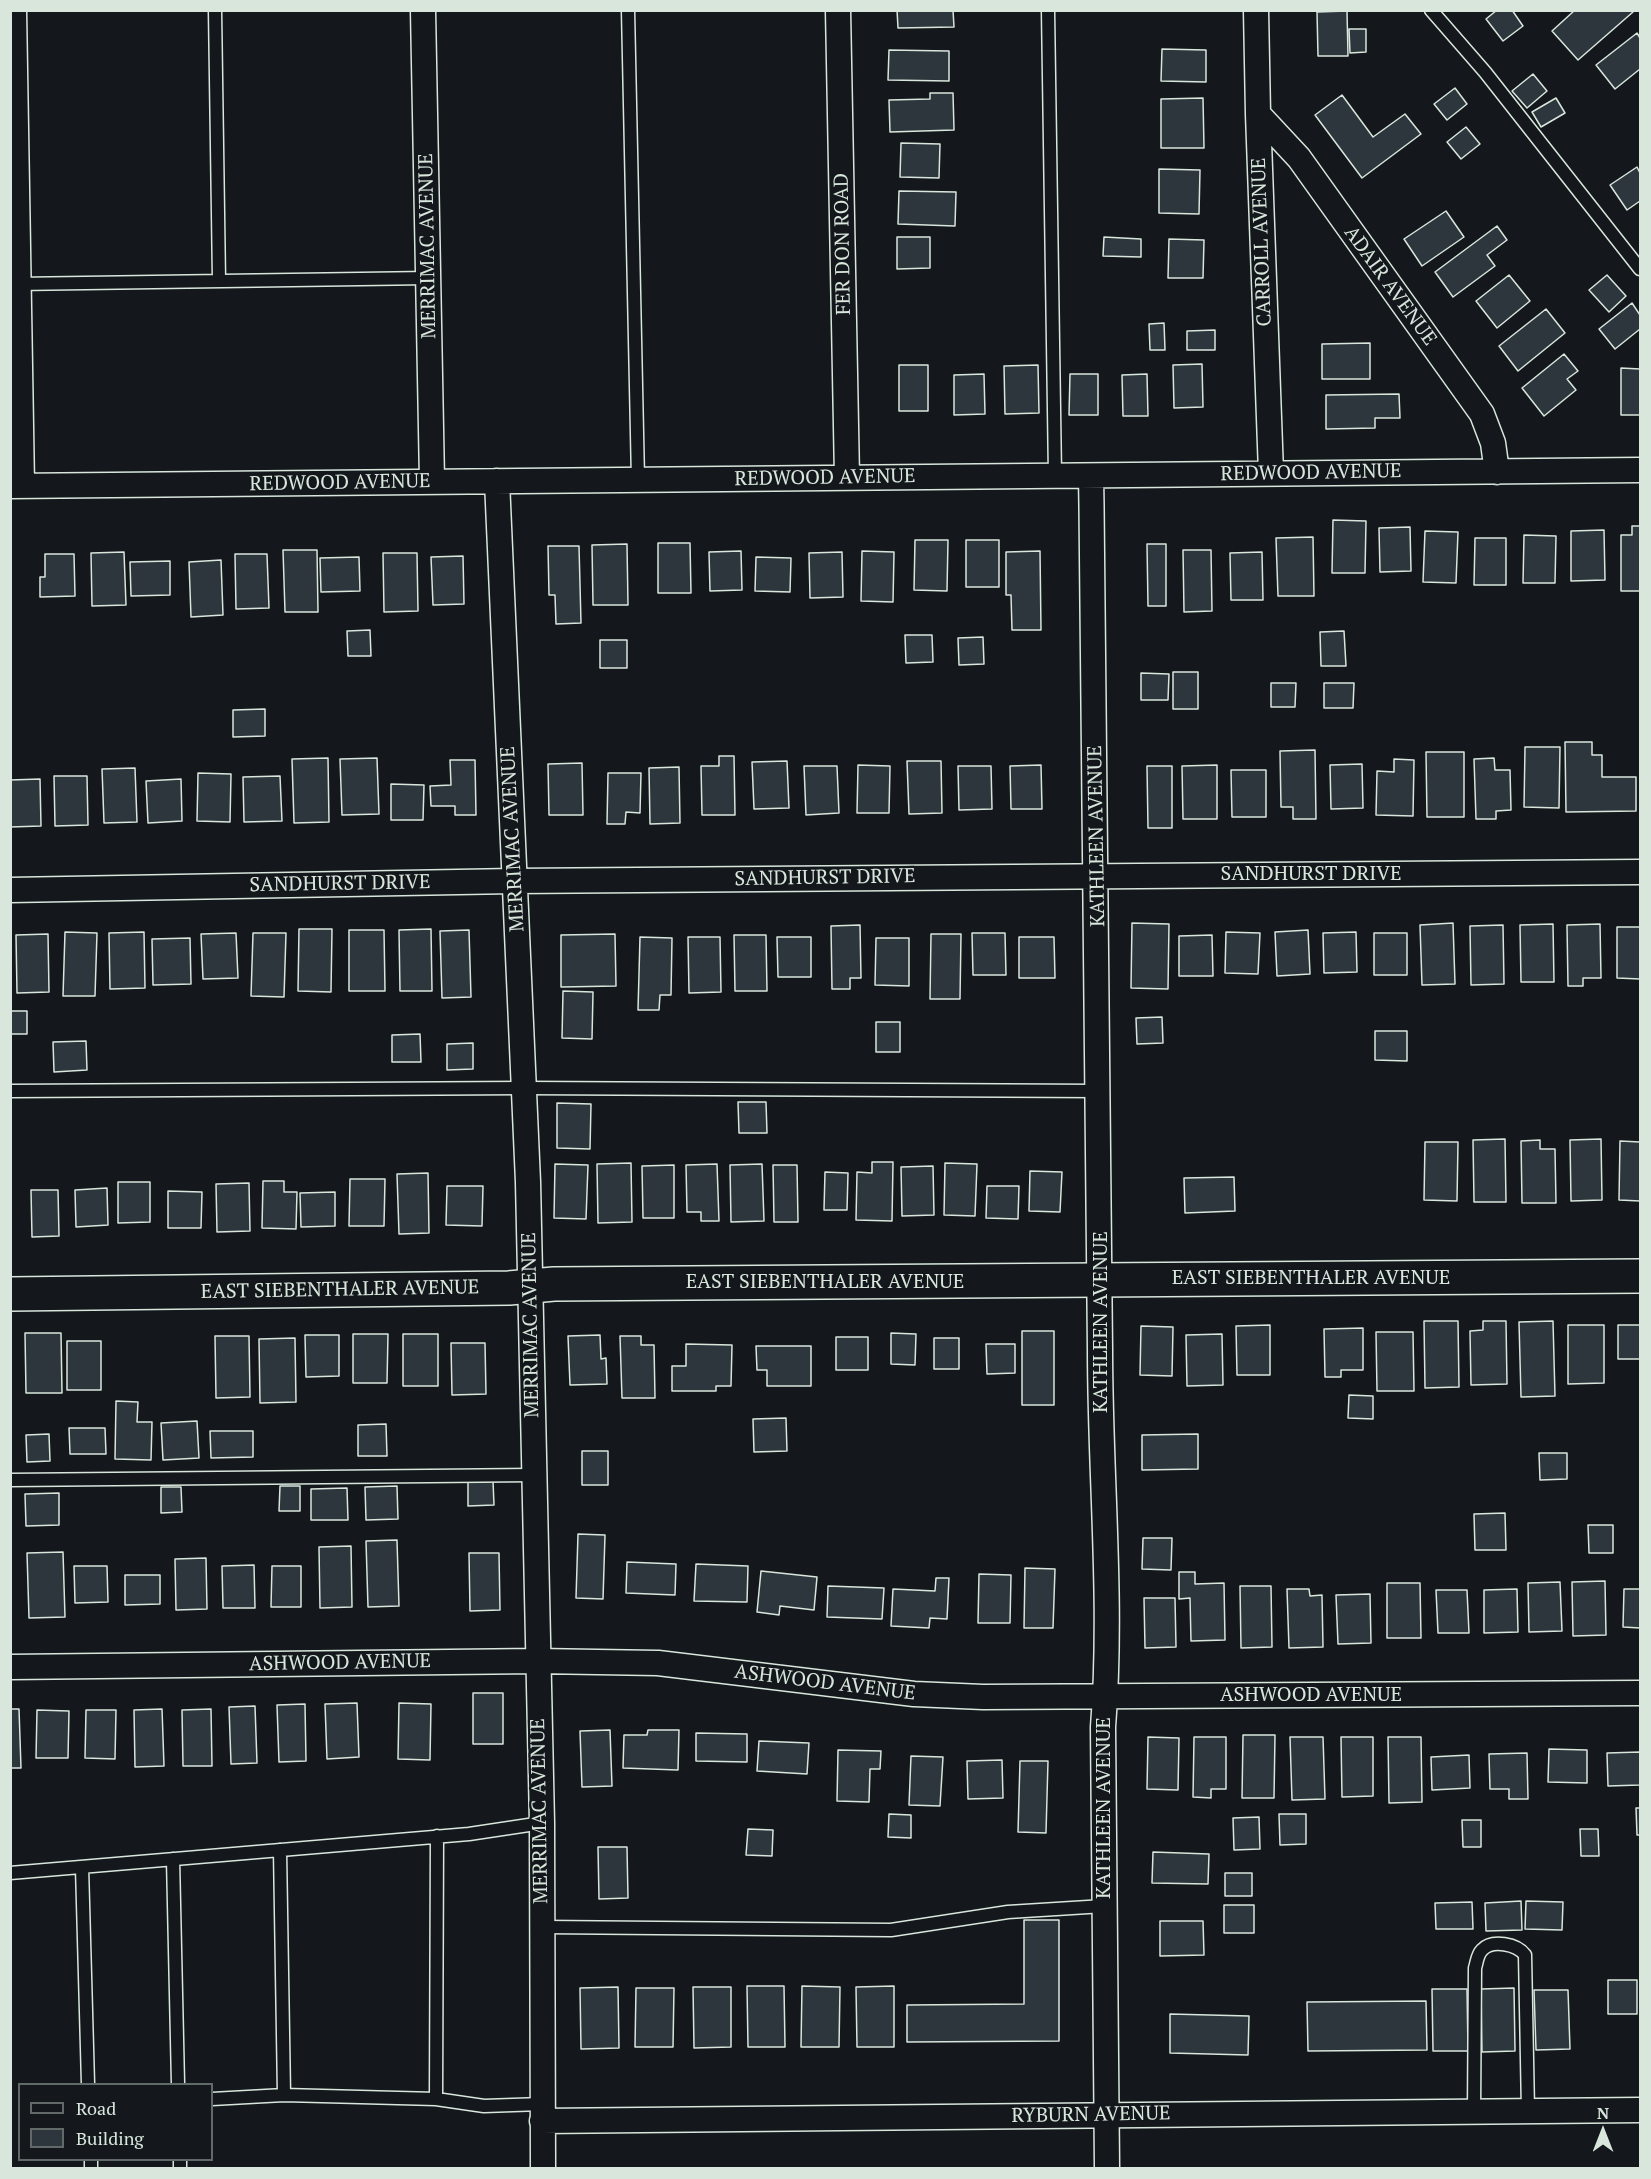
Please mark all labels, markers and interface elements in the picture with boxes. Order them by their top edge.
street label: MERRIMAC AVENUE [414,153,442,339]
street label: CARROLL AVENUE [1247,157,1277,327]
street label: FER DON ROAD [830,173,856,315]
street label: ADAIR AVENUE [1339,222,1441,350]
street label: REDWOOD AVENUE [1220,459,1402,487]
street label: REDWOOD AVENUE [734,464,916,492]
street label: REDWOOD AVENUE [249,469,431,497]
street label: KATHLEEN AVENUE [1083,745,1111,927]
street label: MERRIMAC AVENUE [496,746,530,932]
street label: SANDHURST DRIVE [1220,862,1402,886]
street label: SANDHURST DRIVE [734,864,916,892]
street label: SANDHURST DRIVE [249,870,431,898]
street label: KATHLEEN AVENUE [1089,1231,1113,1413]
street label: MERRIMAC AVENUE [517,1232,545,1418]
street label: EAST SIEBENTHALER AVENUE [1172,1266,1450,1290]
street label: EAST SIEBENTHALER AVENUE [686,1270,964,1294]
street label: EAST SIEBENTHALER AVENUE [200,1276,480,1304]
street label: ASHWOOD AVENUE [249,1649,431,1677]
street label: ASHWOOD AVENUE [733,1660,917,1706]
street label: ASHWOOD AVENUE [1220,1683,1402,1707]
street label: KATHLEEN AVENUE [1092,1717,1116,1899]
street label: MERRIMAC AVENUE [526,1718,554,1904]
legend [18,2083,213,2161]
text: Road [76,2096,116,2120]
north arrow [1573,2101,1633,2161]
street label: RYBURN AVENUE [1011,2102,1171,2128]
text: N [1597,2102,1609,2124]
text: Building [76,2126,144,2150]

